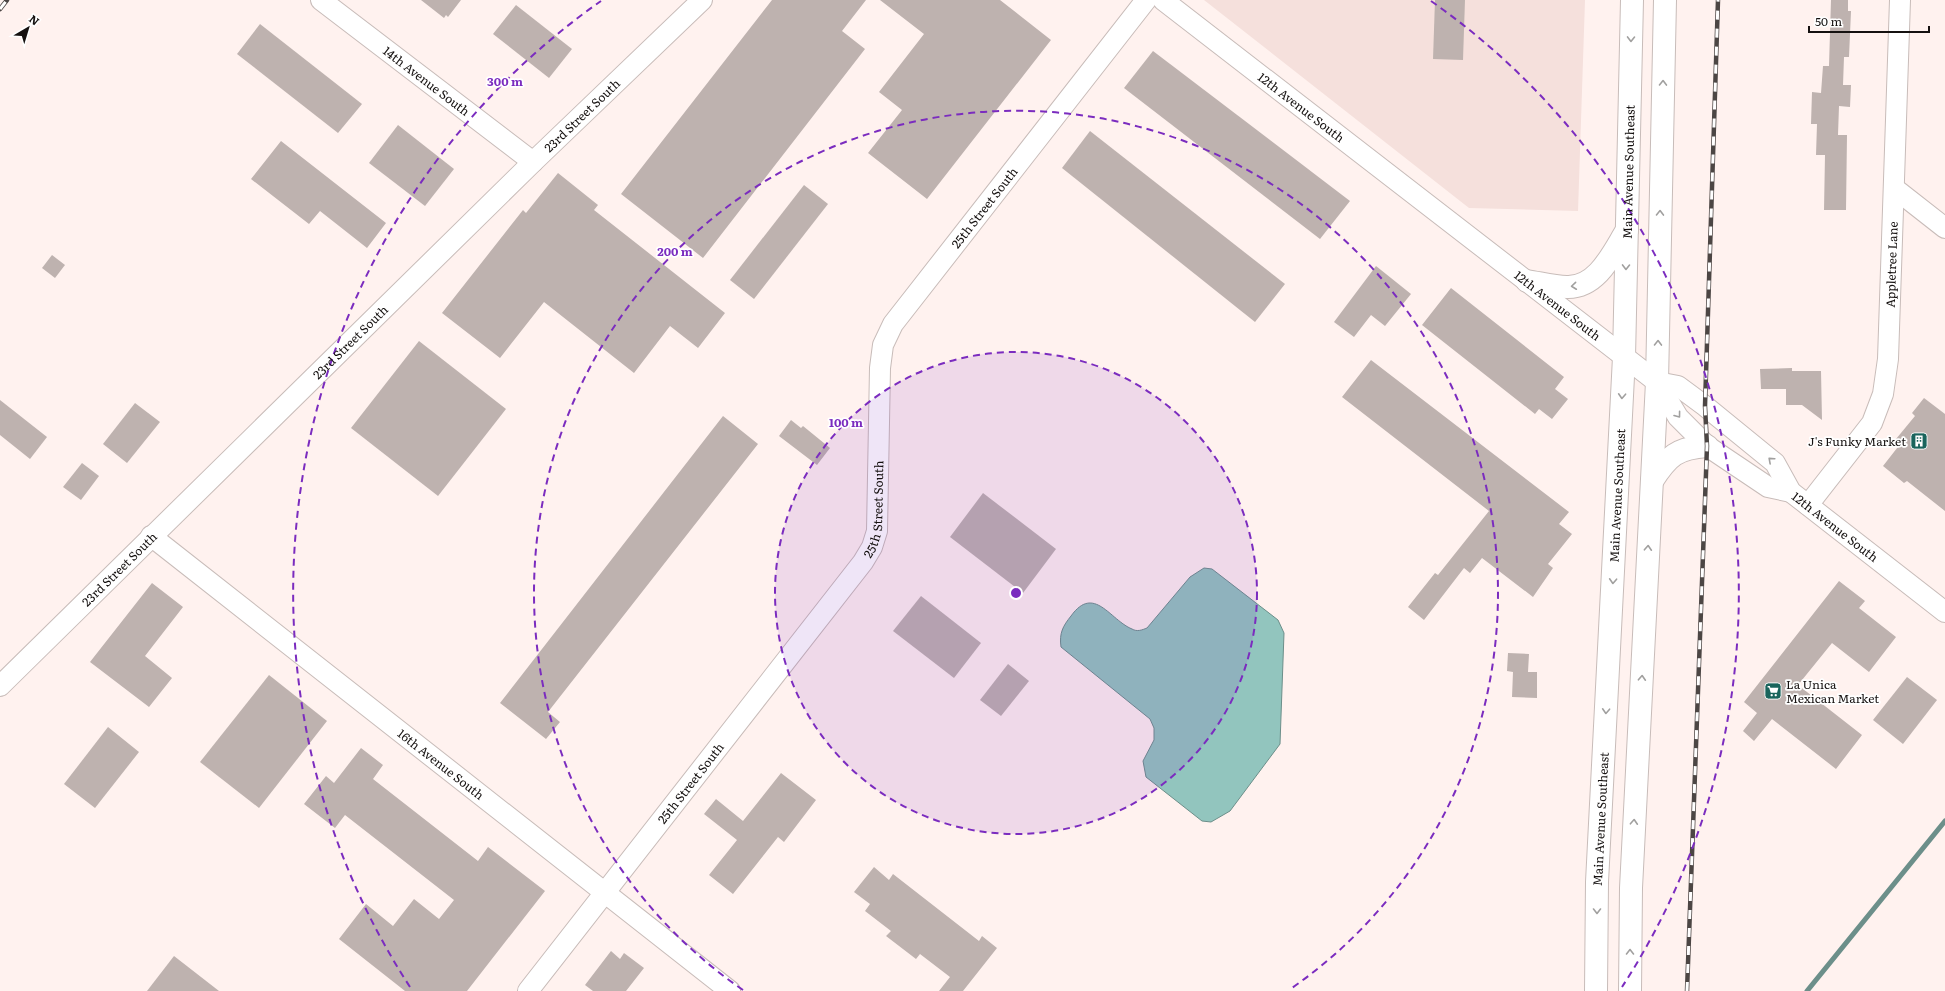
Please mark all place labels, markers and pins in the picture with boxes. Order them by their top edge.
building icon: J's Funky Market [1909,431,1929,451]
place label: J's Funky Market [1808,432,1906,450]
centre of rings [1009,586,1023,600]
place label: La Unica Mexican Market [1786,675,1879,707]
supermarket icon: La Unica Mexican Market [1763,681,1783,701]

